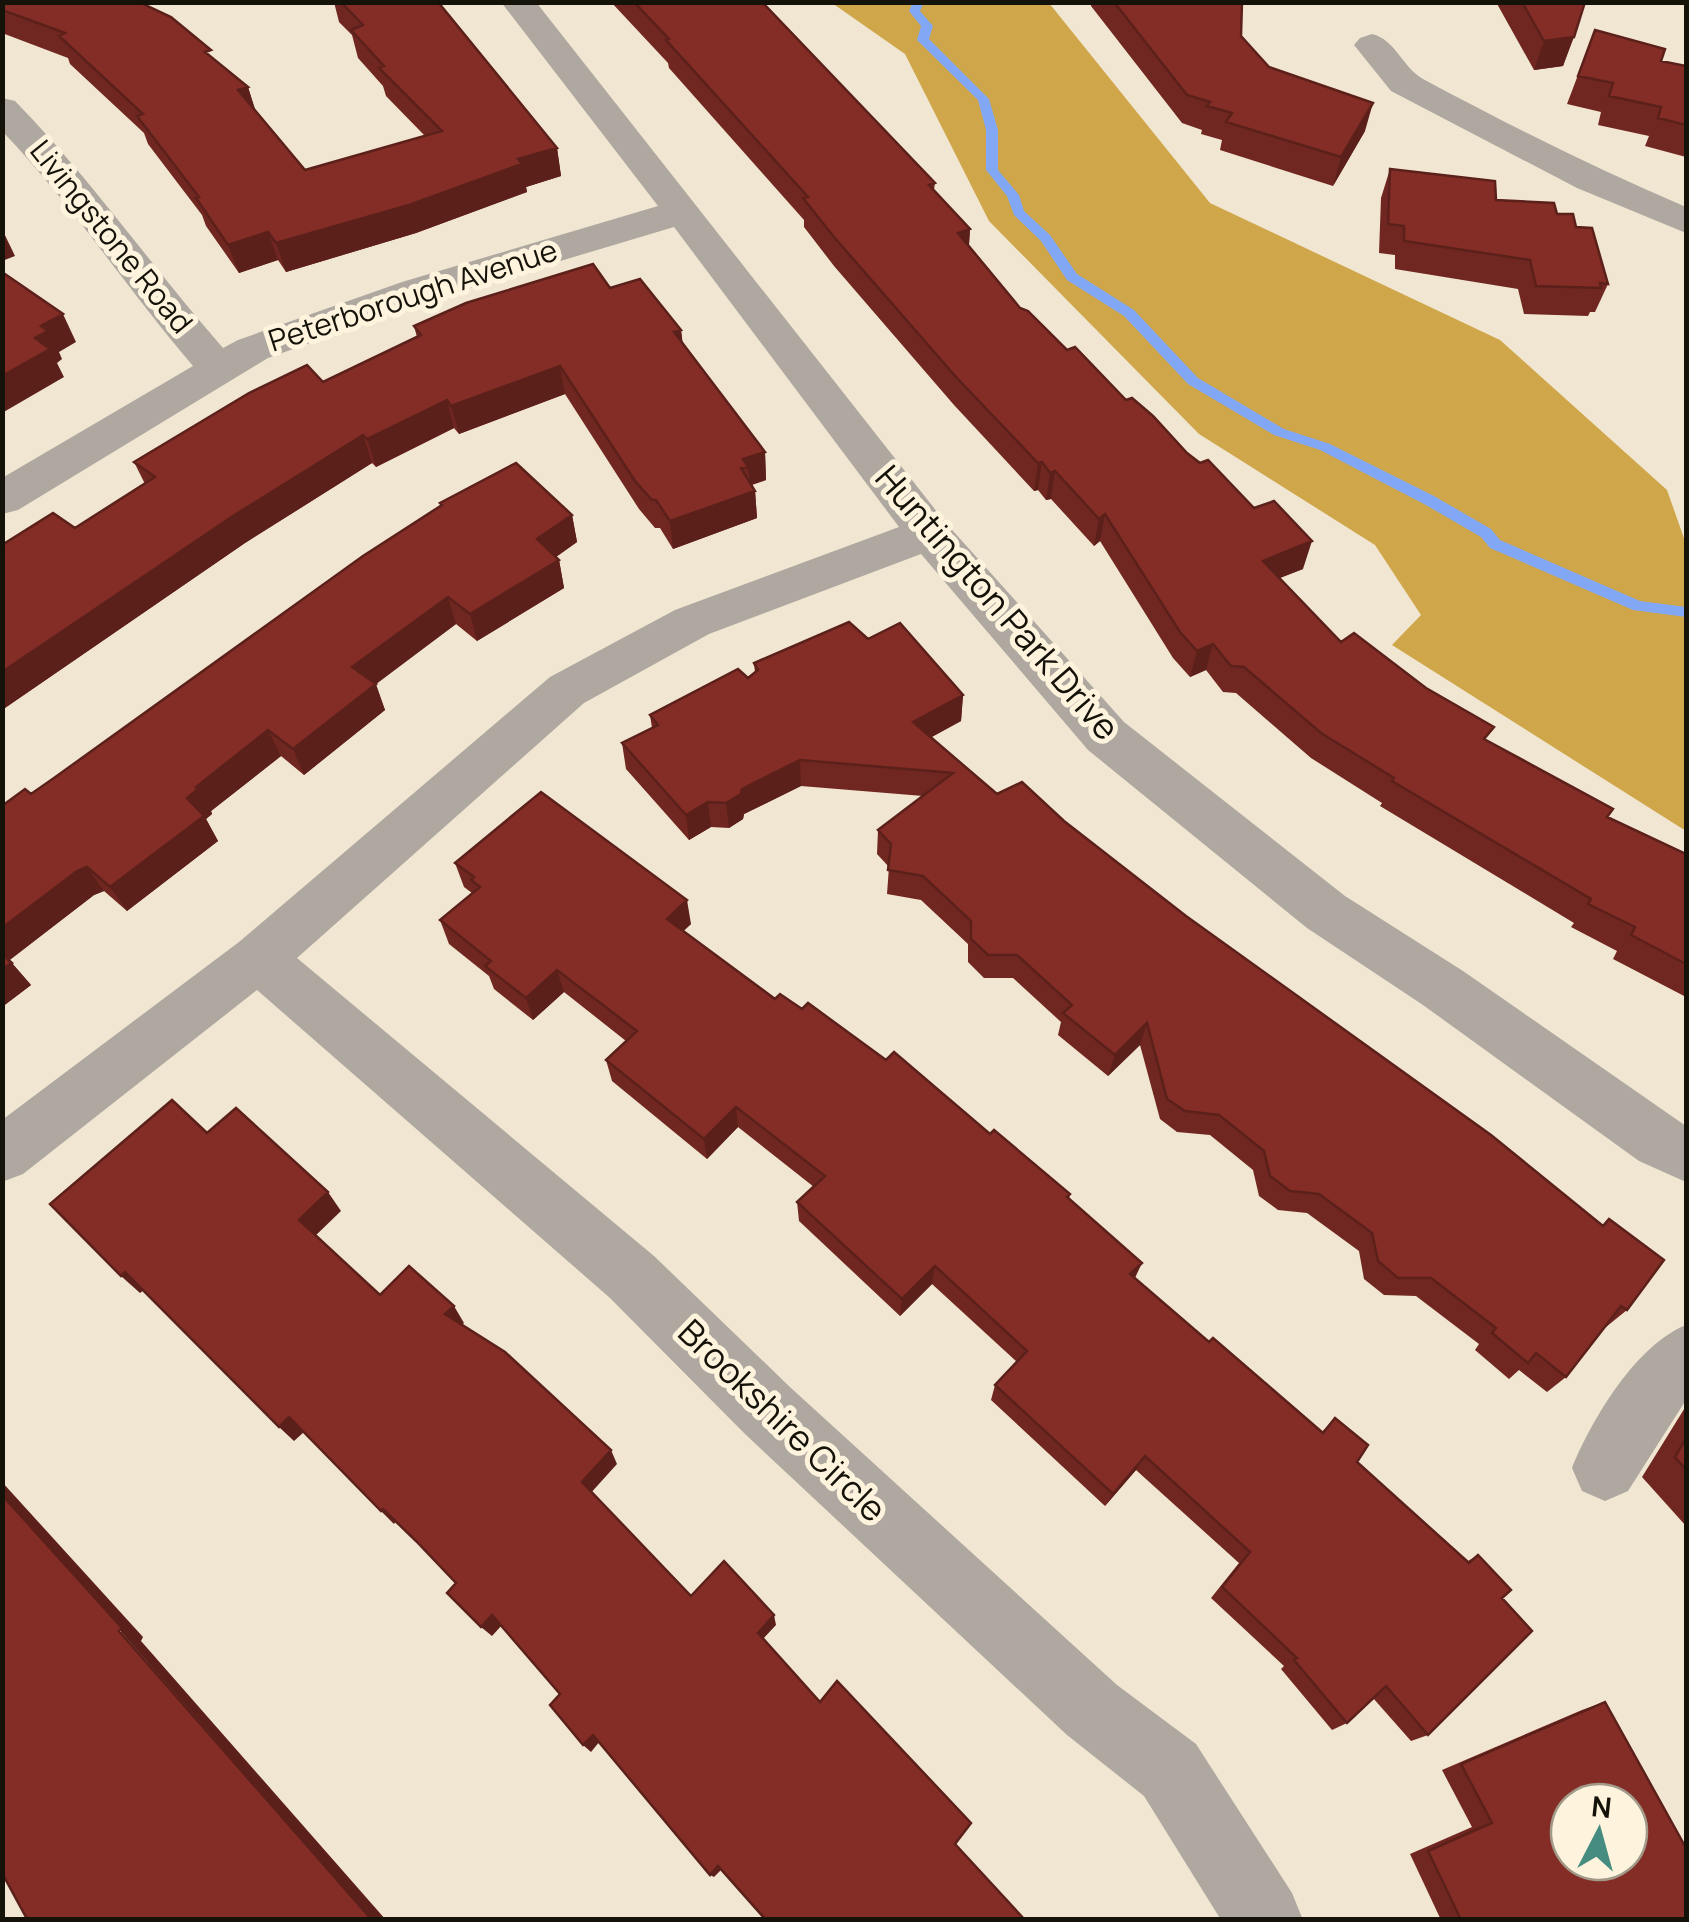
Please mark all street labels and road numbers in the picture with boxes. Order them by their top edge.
street label: Livingstone Road [22,131,203,341]
street label: Peterborough Avenue [263,229,562,361]
street label: Huntington Park Drive [865,455,1131,750]
street label: Brookshire Circle [668,1308,897,1532]

